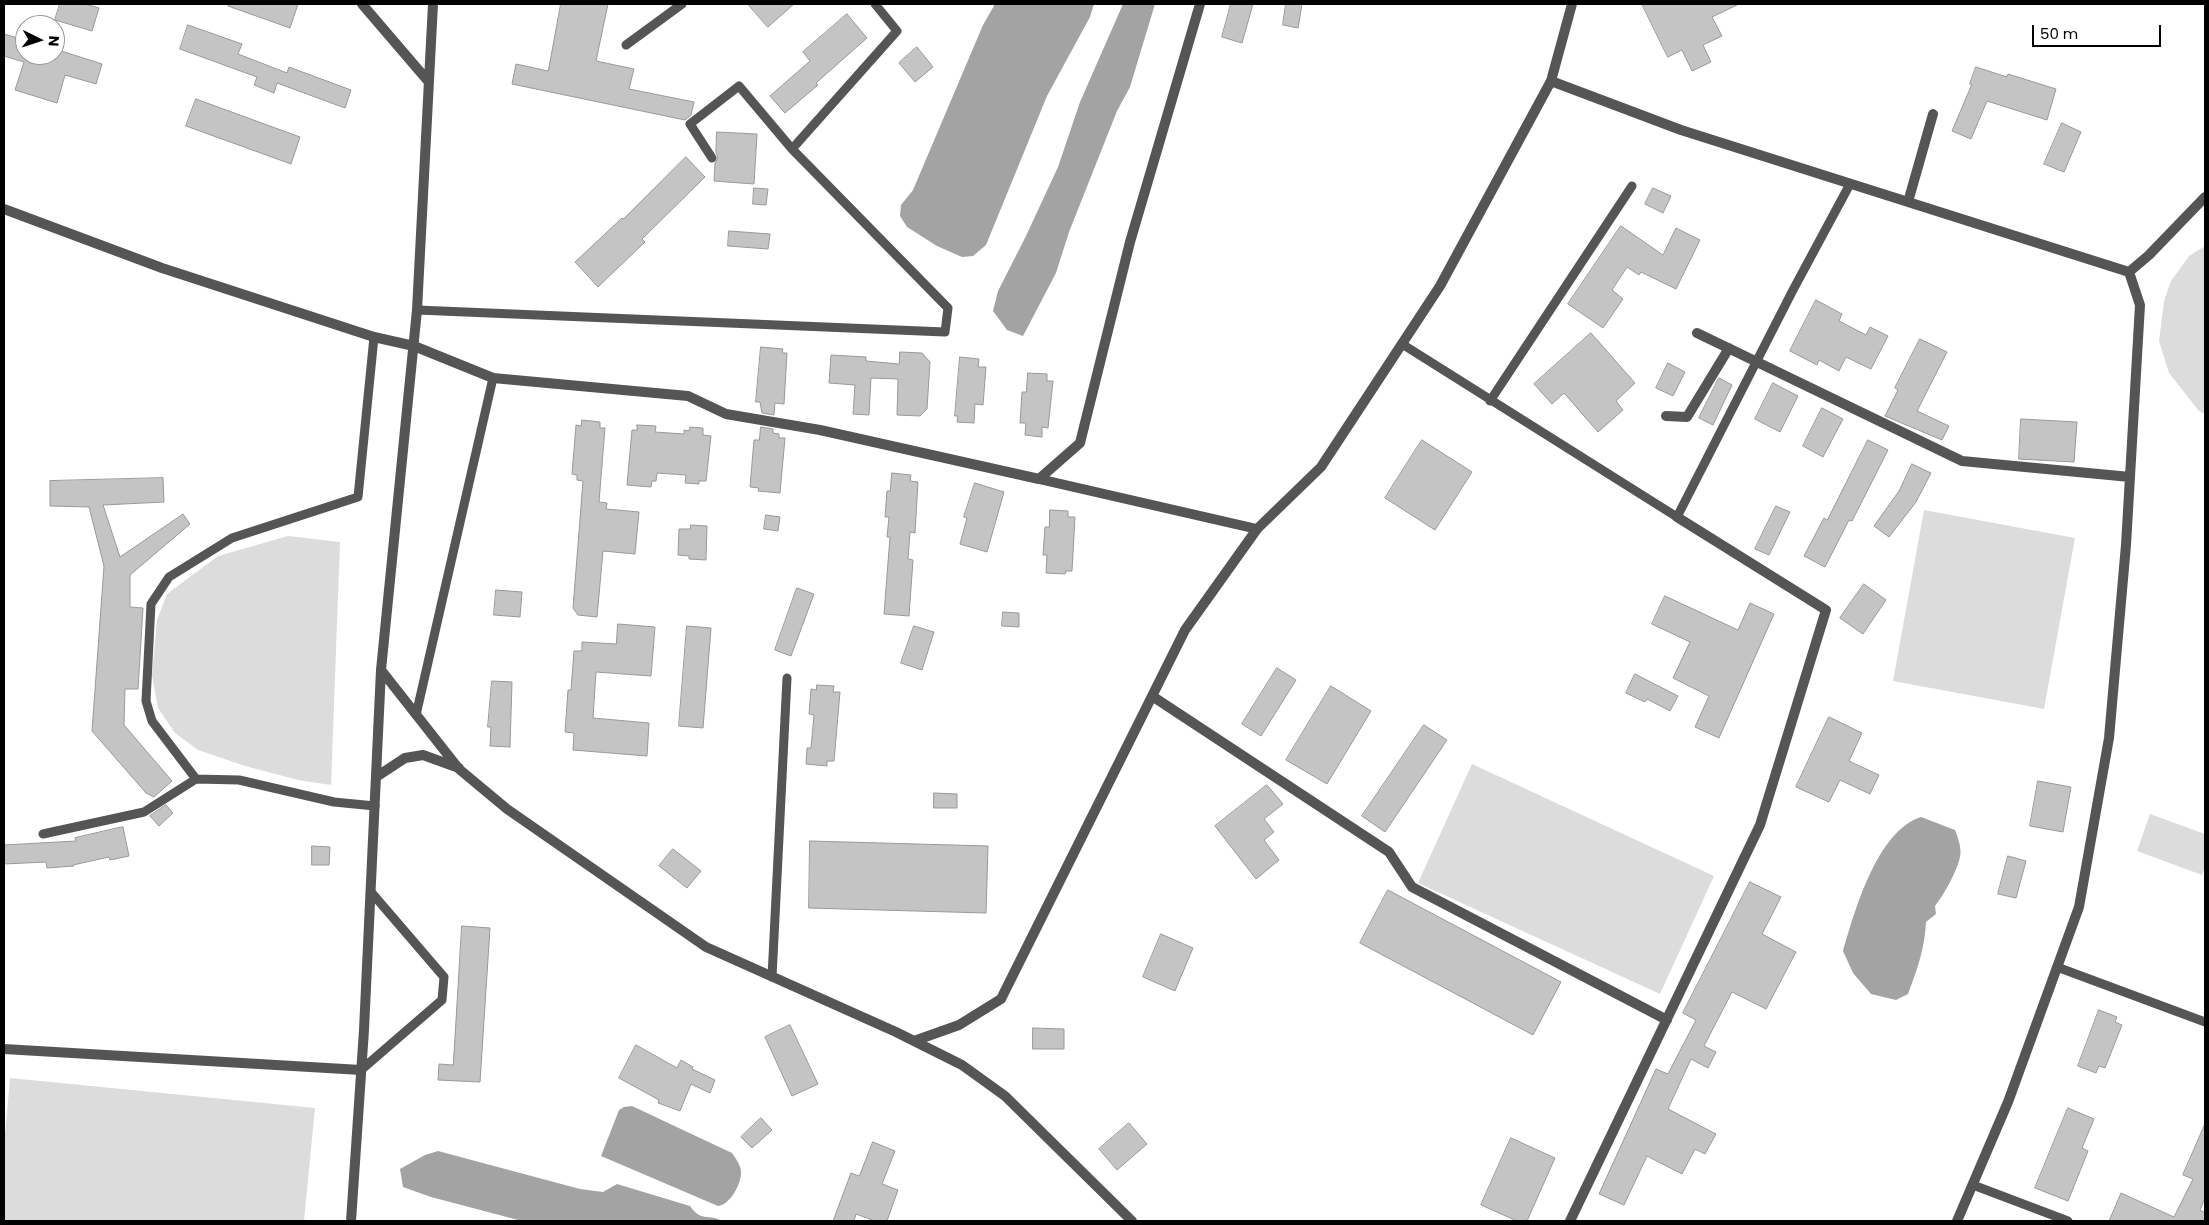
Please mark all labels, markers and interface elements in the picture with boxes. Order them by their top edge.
north arrow [15,15,65,65]
scale bar [2034,15,2163,47]
text: 50 m [2040,23,2078,44]
text: N [44,35,64,47]

